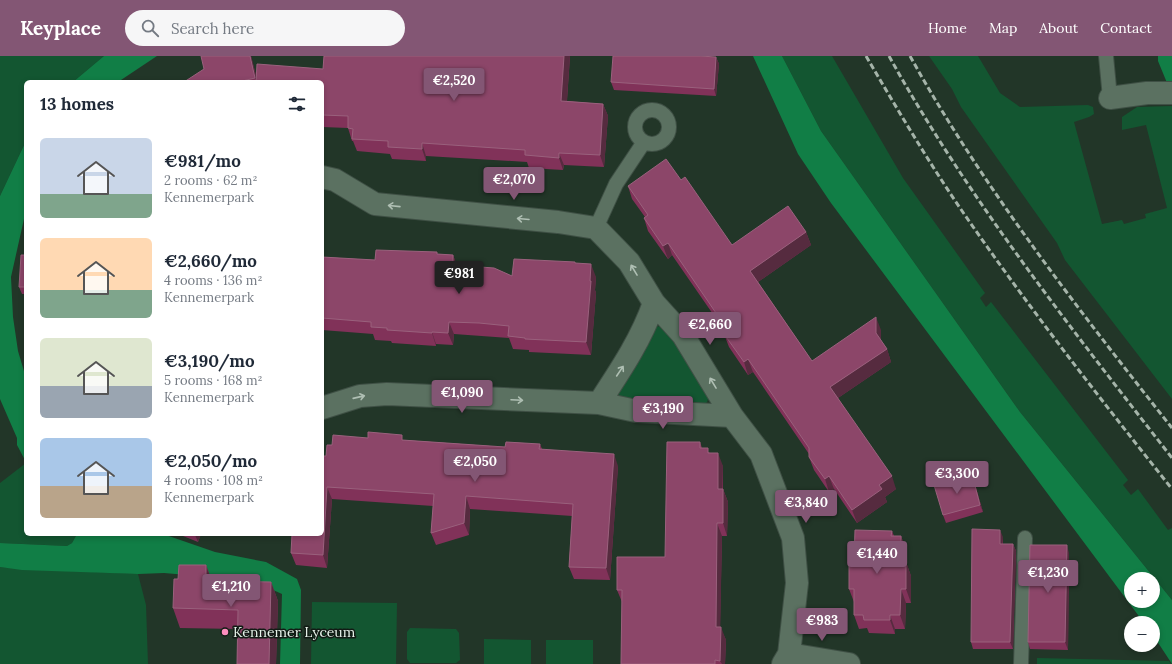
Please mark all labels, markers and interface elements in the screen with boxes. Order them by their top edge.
search box [125,10,405,46]
text: Keyplace [20,16,101,40]
icon: search [139,17,161,39]
text: Search here [171,19,254,38]
text: Home [928,19,967,37]
text: Map [989,19,1017,37]
text: About [1039,19,1078,37]
text: Contact [1100,19,1152,37]
pin: €2,520 [421,68,487,102]
text: €2,520 [433,72,475,89]
text: 13 homes [40,93,114,115]
icon: filters [286,93,308,115]
text: €981/mo [164,150,241,172]
icon: home [72,154,120,202]
pin: €2,070 [481,167,547,201]
text: €2,070 [492,171,536,188]
text: 2 rooms · 62 m² [164,172,257,189]
text: Kennemerpark [164,189,254,206]
one-way arrow [388,202,401,209]
one-way arrow [517,216,530,223]
text: €2,660/mo [164,250,257,272]
icon: home [72,254,120,302]
pin: €981 [435,261,483,295]
one-way arrow [629,264,637,276]
text: €981 [444,265,474,282]
text: 4 rooms · 136 m² [164,272,262,289]
text: Kennemerpark [164,289,254,306]
pin: €2,660 [677,312,743,346]
text: €2,660 [688,316,732,333]
text: €3,190/mo [164,350,255,372]
icon: home [72,354,120,402]
one-way arrow [616,366,624,377]
text: 5 rooms · 168 m² [164,372,263,389]
one-way arrow [708,377,716,389]
pin: €1,090 [429,380,495,414]
text: €1,090 [441,384,483,401]
text: Kennemerpark [164,389,254,406]
one-way arrow [352,392,365,400]
one-way arrow [510,396,523,403]
pin: €3,190 [630,396,696,430]
text: €3,190 [642,400,684,417]
pin: €2,050 [442,449,508,483]
text: €2,050/mo [164,450,257,472]
text: €2,050 [453,453,497,470]
icon: home [72,454,120,502]
pin: €3,300 [924,461,990,495]
text: €3,300 [935,465,979,482]
text: 4 rooms · 108 m² [164,472,263,489]
text: Kennemerpark [164,489,254,506]
pin: €3,840 [773,490,839,524]
text: €3,840 [784,494,828,511]
pin: €1,440 [844,541,910,575]
text: €1,440 [856,545,898,562]
pin: €1,230 [1015,560,1081,594]
text: €1,230 [1027,564,1069,581]
map controls [1124,572,1160,652]
button: + [1124,572,1160,608]
pin: €1,210 [198,574,264,608]
text: €1,210 [211,578,251,595]
pin: €983 [798,608,846,642]
text: €983 [806,612,838,629]
button: − [1124,616,1160,652]
place label: Kennemer Lyceum [233,623,356,641]
marker: Kennemer Lyceum [220,627,230,637]

